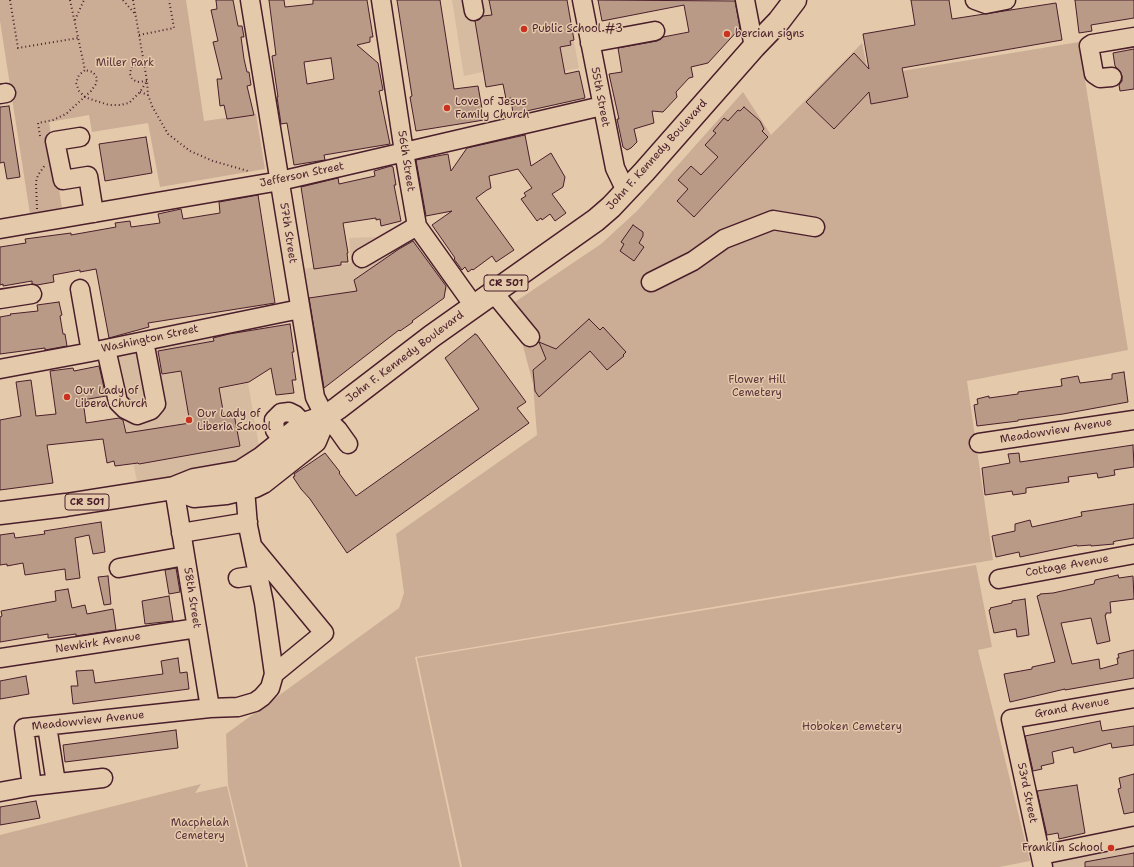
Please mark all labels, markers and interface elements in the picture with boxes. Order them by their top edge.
place label: Public School #3 [532,22,623,36]
marker: Public School #3 [519,24,529,34]
place label: bercian signs [735,27,805,41]
marker: bercian signs [722,29,732,39]
park label: Miller Park [96,56,154,70]
street label: 55th Street [588,66,612,128]
place label: Love of Jesus Family Church [455,95,529,121]
street label: John F. Kennedy Boulevard [604,97,710,213]
marker: Love of Jesus Family Church [442,103,452,113]
street label: 56th Street [395,130,417,192]
street label: Jefferson Street [259,160,345,190]
street label: 57th Street [277,202,299,264]
road number: CR 501 [484,275,528,291]
street label: John F. Kennedy Boulevard [344,308,466,406]
street label: Washington Street [100,322,200,356]
park label: Flower Hill Cemetery [728,373,786,399]
place label: Our Lady of Libera Church [75,384,148,410]
marker: Our Lady of Libera Church [62,392,72,402]
place label: Our Lady of Liberia School [197,407,271,433]
marker: Our Lady of Liberia School [184,415,194,425]
street label: Meadowview Avenue [999,416,1113,446]
road number: CR 501 [65,494,109,510]
street label: Cottage Avenue [1024,552,1110,580]
street label: 58th Street [181,567,203,629]
street label: Newkirk Avenue [54,630,142,656]
street label: Grand Avenue [1034,695,1110,721]
street label: Meadowview Avenue [31,709,145,733]
park label: Hoboken Cemetery [802,720,902,734]
street label: 53rd Street [1014,762,1040,824]
park label: Macphelah Cemetery [171,816,229,842]
place label: Franklin School [1022,841,1103,855]
marker: Franklin School [1106,843,1116,853]

